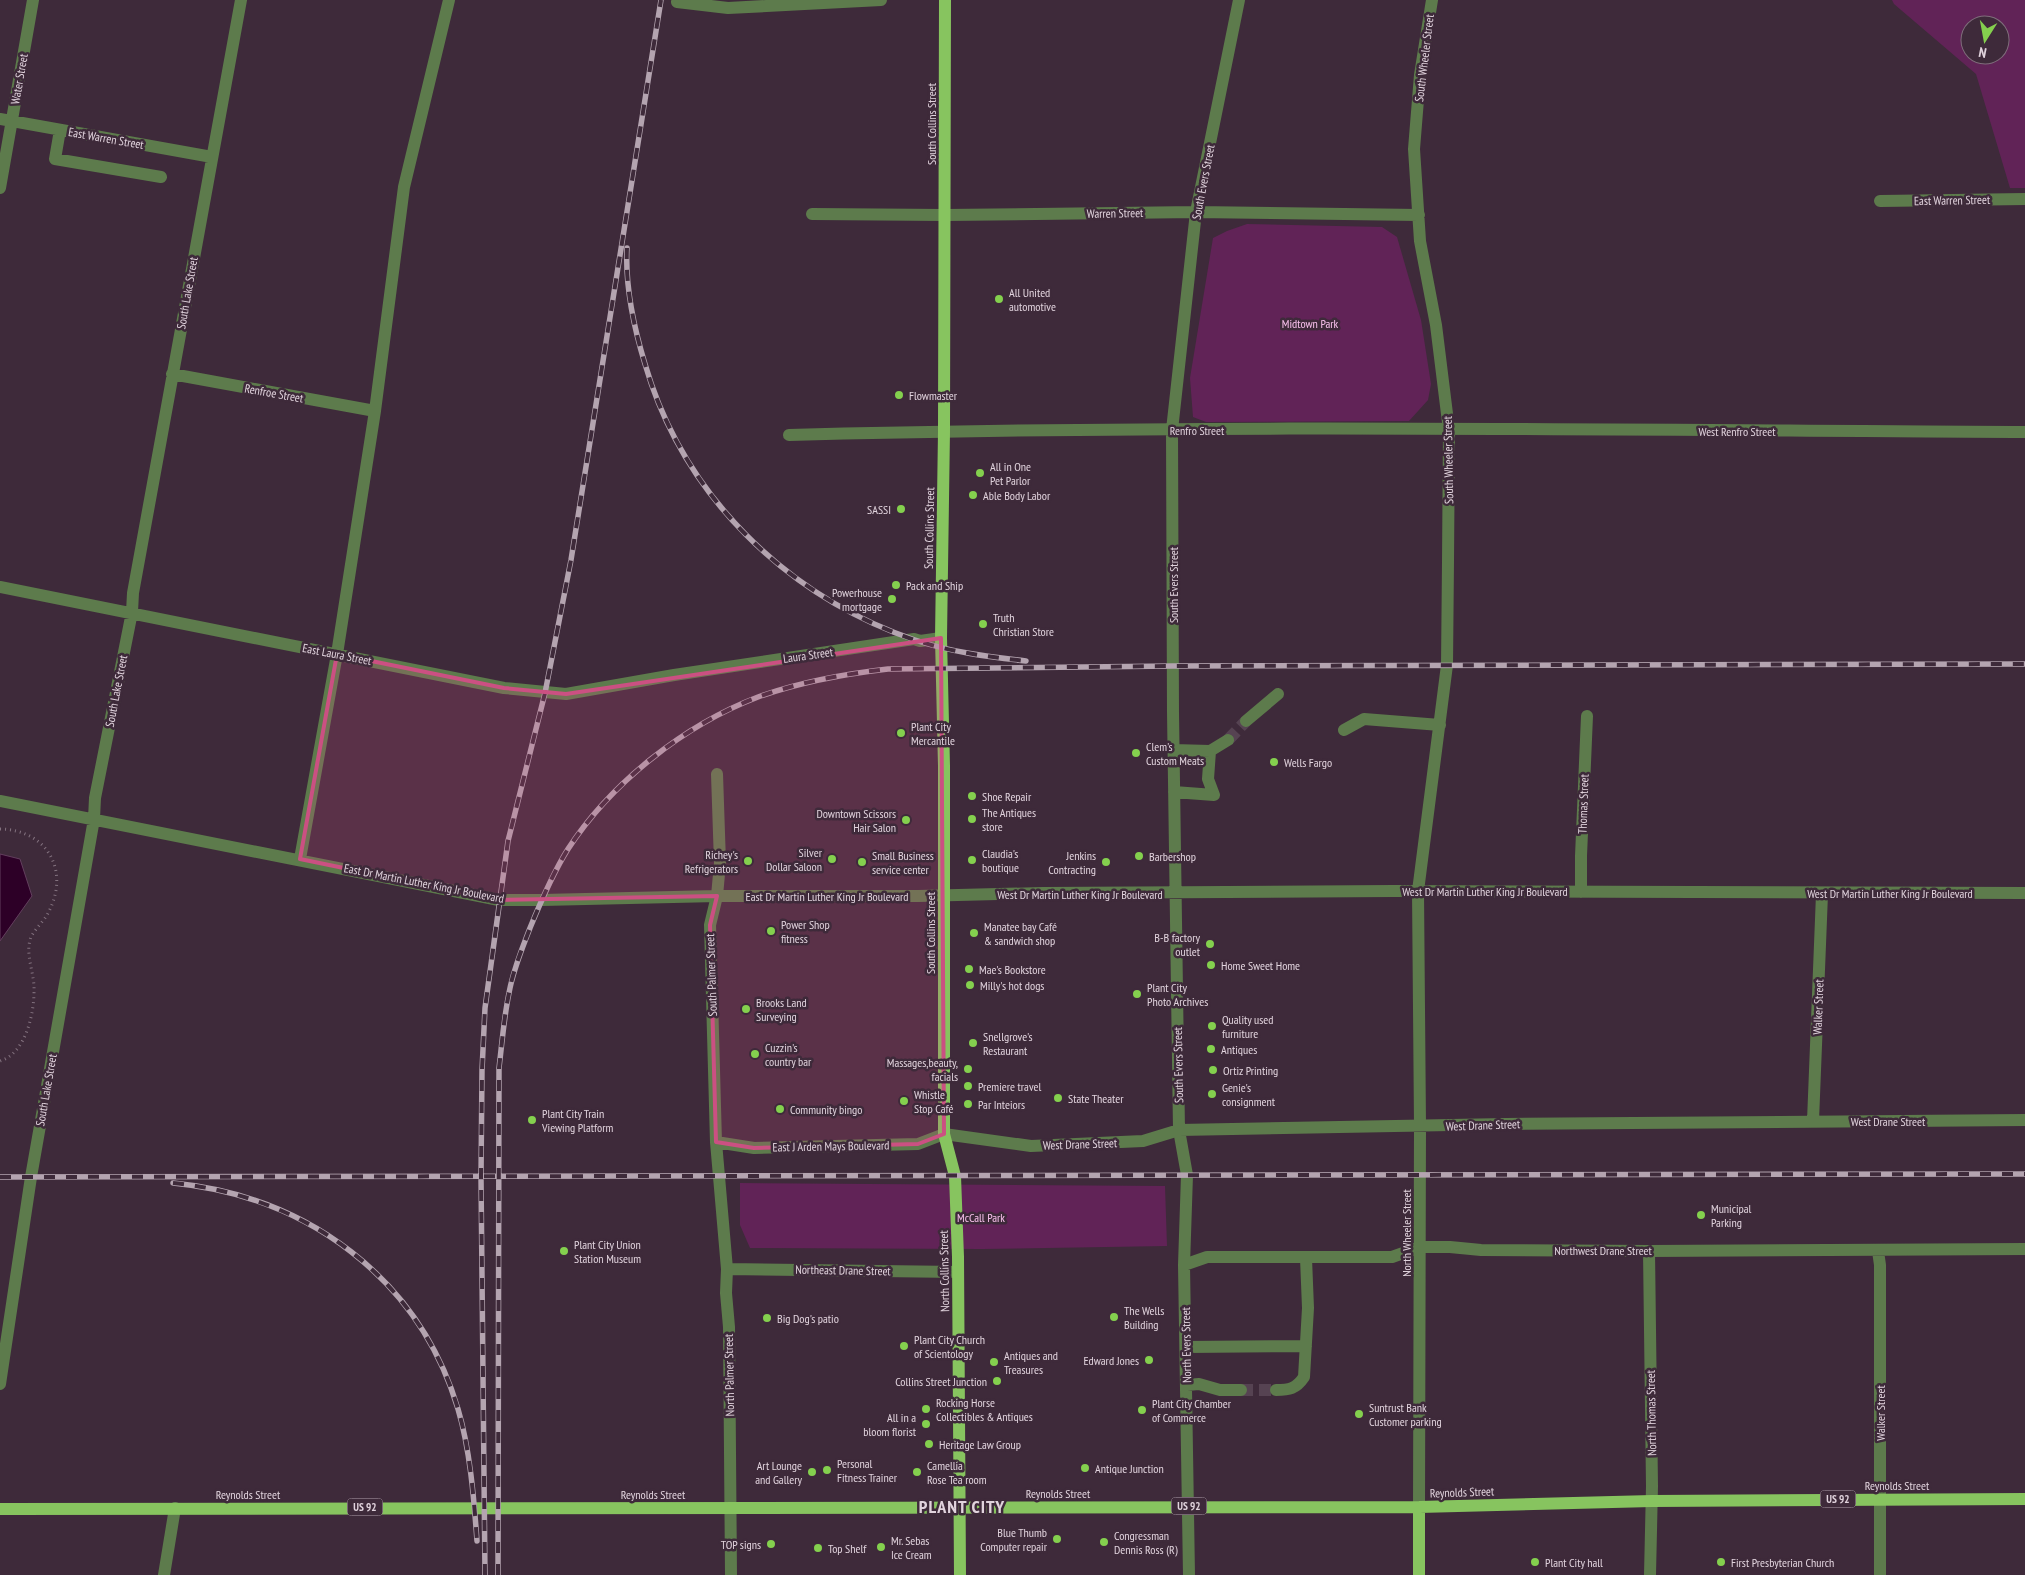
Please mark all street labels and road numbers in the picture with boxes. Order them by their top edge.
street label: South Wheeler Street [1411,13,1437,103]
street label: Water Street [7,52,31,106]
street label: South Collins Street [924,82,939,165]
street label: East Warren Street [67,124,146,152]
street label: South Evers Street [1188,143,1218,221]
street label: East Warren Street [1914,192,1991,208]
street label: Warren Street [1087,205,1144,221]
street label: South Lake Street [173,255,201,330]
street label: Renfroe Street [243,380,305,406]
street label: South Wheeler Street [1440,415,1456,504]
street label: Renfro Street [1170,423,1225,438]
street label: West Renfro Street [1699,424,1776,439]
street label: South Collins Street [921,486,937,569]
street label: South Evers Street [1166,546,1181,623]
street label: East Laura Street [301,640,374,668]
street label: Laura Street [782,644,835,666]
street label: South Lake Street [102,653,130,728]
street label: Thomas Street [1574,773,1592,834]
street label: East Dr Martin Luther King Jr Boulevard [343,860,505,906]
street label: West Dr Martin Luther King Jr Boulevard [1402,884,1568,899]
street label: West Dr Martin Luther King Jr Boulevard [1807,886,1973,901]
street label: West Dr Martin Luther King Jr Boulevard [997,887,1163,902]
street label: East Dr Martin Luther King Jr Boulevard [746,889,908,904]
street label: South Collins Street [923,891,938,974]
street label: South Palmer Street [702,933,720,1017]
street label: Walker Street [1810,978,1826,1035]
street label: South Evers Street [1170,1026,1186,1103]
street label: South Lake Street [32,1052,60,1127]
street label: West Drane Street [1851,1114,1926,1129]
street label: West Drane Street [1446,1116,1521,1134]
street label: West Drane Street [1043,1135,1118,1153]
street label: East J Arden Mays Boulevard [772,1137,890,1155]
street label: North Wheeler Street [1399,1188,1414,1277]
street label: North Collins Street [936,1229,952,1312]
street label: Northwest Drane Street [1554,1243,1653,1258]
street label: Northeast Drane Street [795,1262,892,1278]
street label: North Evers Street [1178,1306,1194,1383]
street label: North Palmer Street [721,1333,737,1416]
street label: North Thomas Street [1643,1369,1659,1456]
street label: Walker Street [1873,1385,1888,1441]
street label: Reynolds Street [1865,1478,1930,1493]
street label: Reynolds Street [1430,1483,1495,1501]
street label: Reynolds Street [1026,1486,1091,1501]
street label: Reynolds Street [216,1487,281,1502]
street label: Reynolds Street [621,1487,686,1502]
road number: US 92 [1820,1490,1856,1508]
road number: US 92 [348,1498,382,1515]
road number: US 92 [1172,1498,1206,1514]

